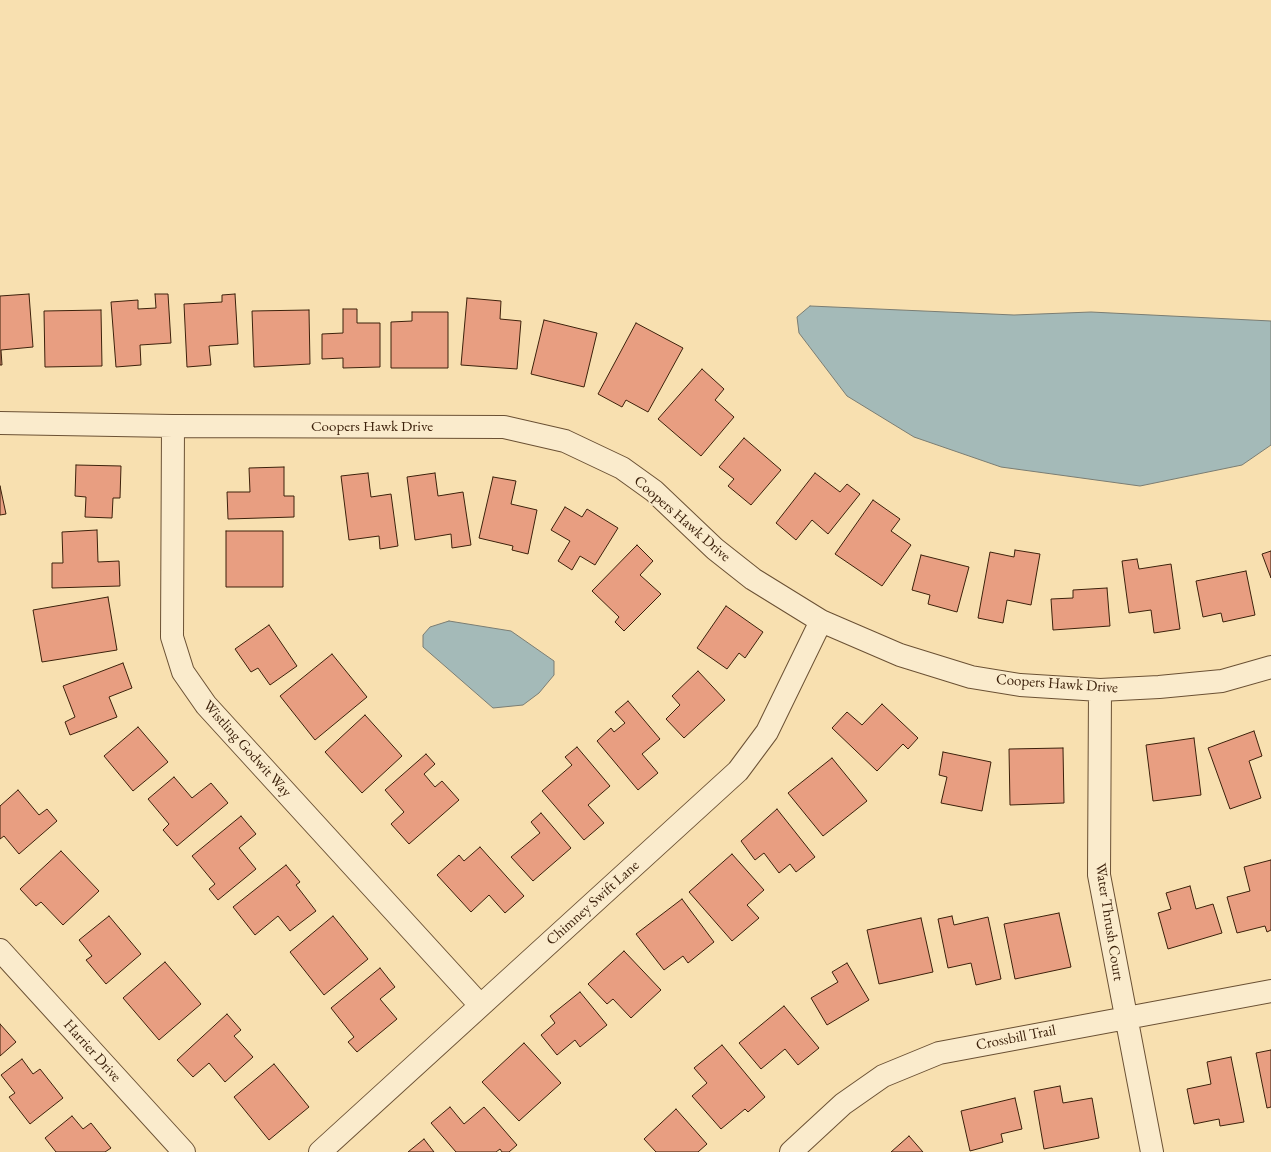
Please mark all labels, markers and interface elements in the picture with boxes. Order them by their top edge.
street label: Coopers Hawk Drive [311,418,433,436]
street label: Coopers Hawk Drive [630,472,734,566]
street label: Coopers Hawk Drive [995,671,1119,697]
street label: Wistling Godwit Way [199,697,295,801]
street label: Chimney Swift Lane [543,857,643,949]
street label: Water Thrush Court [1091,862,1127,982]
street label: Harrier Drive [59,1016,125,1086]
street label: Crossbill Trail [974,1021,1058,1055]

